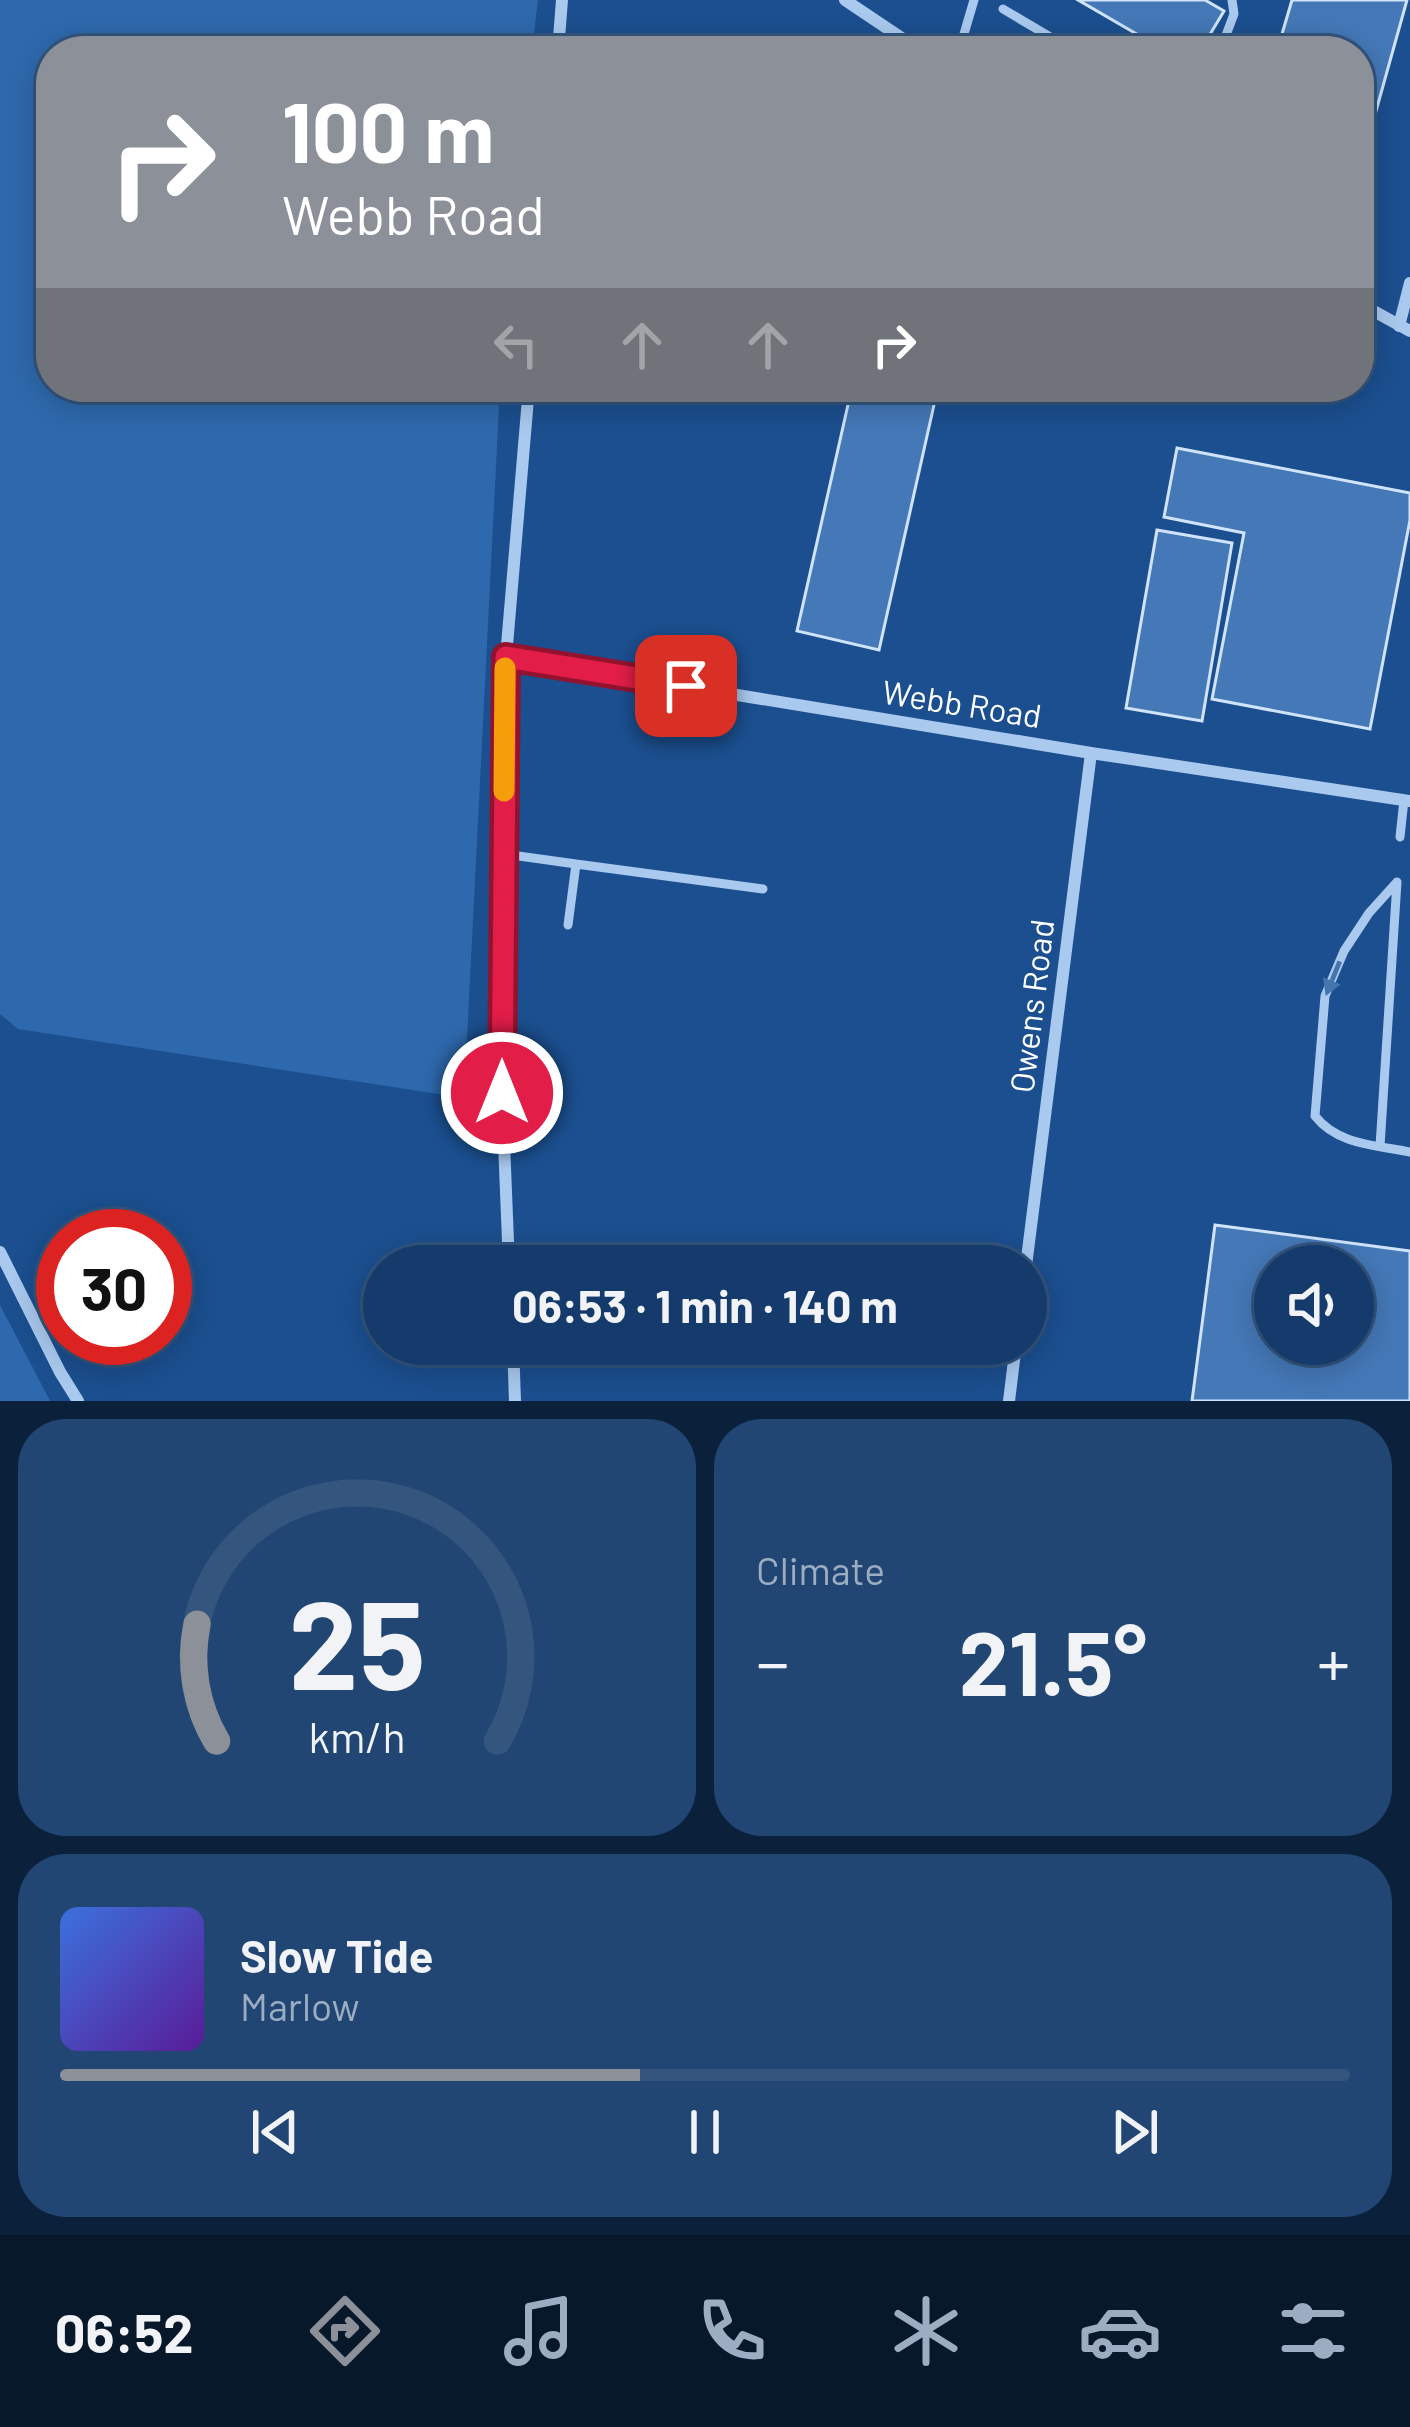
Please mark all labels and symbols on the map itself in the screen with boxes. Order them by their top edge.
pin [635,635,737,737]
street label: Webb Road [880,671,1045,735]
street label: Owens Road [1001,917,1061,1095]
one-way arrow [1323,961,1342,997]
position arrow [439,1030,565,1156]
speed limit sign: 30 [36,1209,192,1365]

